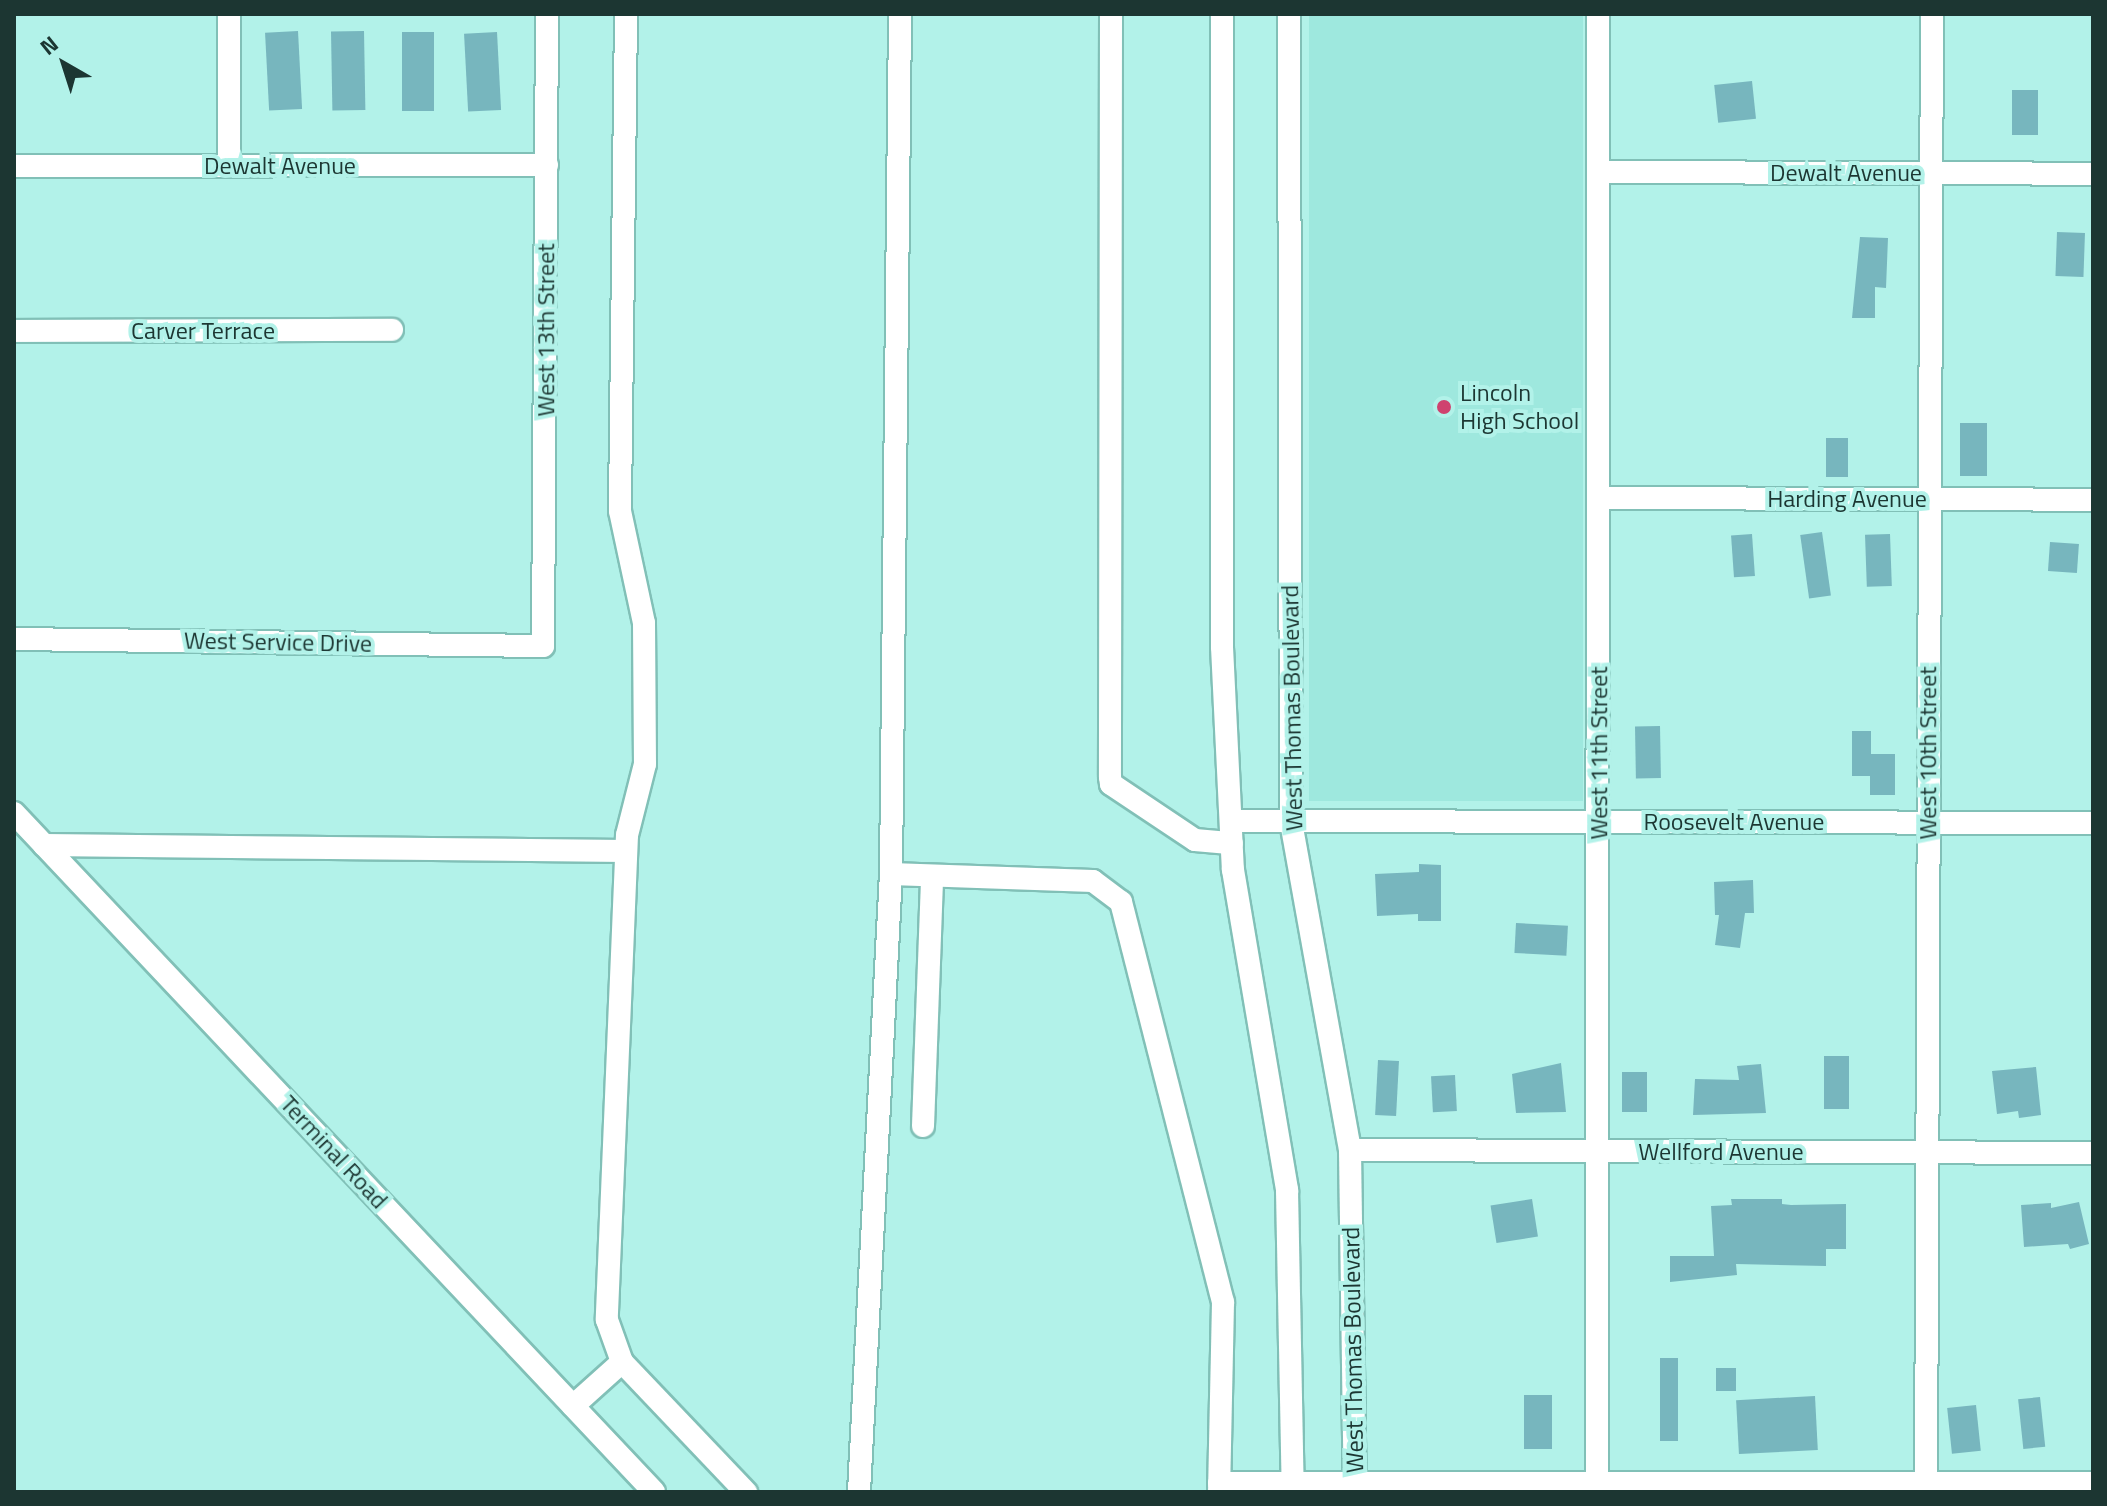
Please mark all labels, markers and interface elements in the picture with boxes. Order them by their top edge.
north arrow [24,24,104,104]
text: N [32,27,66,63]
street label: Dewalt Avenue [204,152,356,180]
street label: Dewalt Avenue [1770,159,1922,187]
street label: West 13th Street [532,243,560,417]
street label: Carver Terrace [131,317,275,345]
place label: Lincoln High School [1460,379,1579,435]
marker: Lincoln High School [1435,398,1453,416]
street label: Harding Avenue [1767,485,1927,513]
street label: West Thomas Boulevard [1275,585,1309,831]
street label: West Service Drive [184,626,372,658]
street label: West 11th Street [1585,666,1613,840]
street label: West 10th Street [1914,666,1942,840]
street label: Roosevelt Avenue [1644,808,1824,836]
street label: Terminal Road [274,1090,394,1214]
street label: Wellford Avenue [1638,1138,1804,1166]
street label: West Thomas Boulevard [1336,1227,1370,1473]

